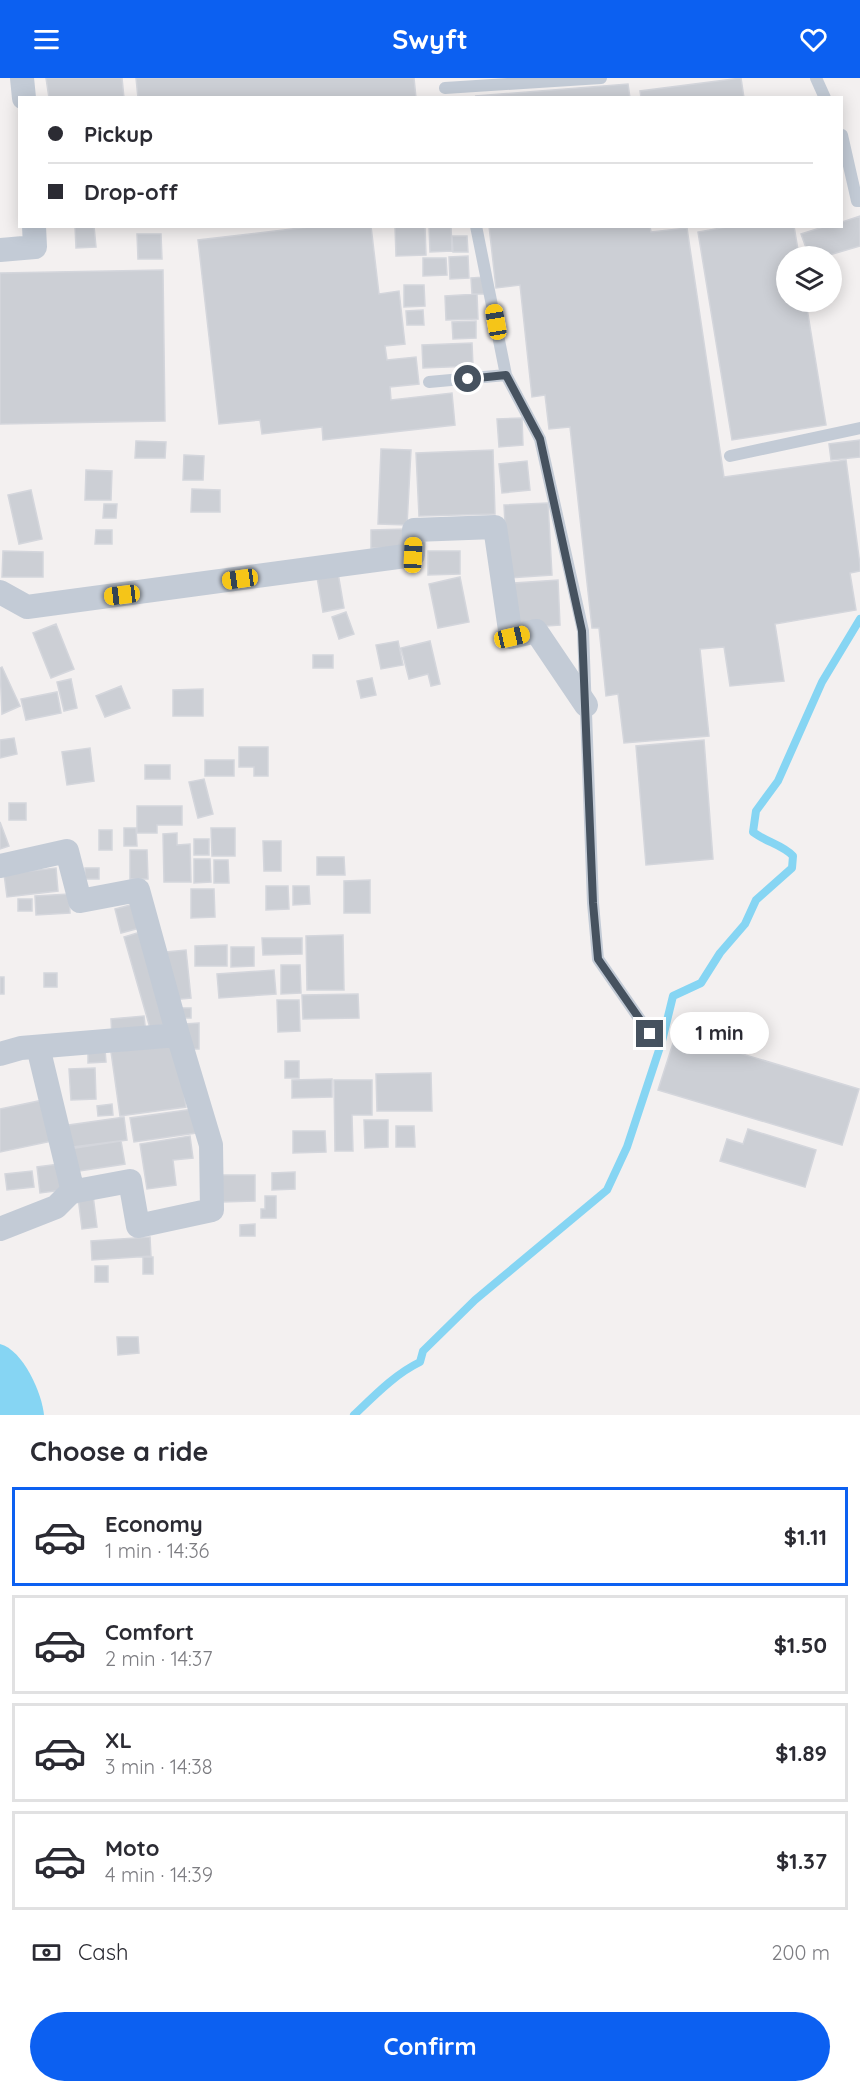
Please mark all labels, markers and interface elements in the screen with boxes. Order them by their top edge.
text: Swyft [392,22,468,56]
icon: menu [30,23,63,56]
icon: heart [797,23,830,56]
text: Pickup [84,120,153,148]
text: Drop-off [84,178,178,206]
map controls [776,246,842,312]
button: layers [776,246,842,312]
car [484,303,508,341]
route start [454,365,481,392]
car [403,537,423,573]
car [221,568,259,590]
car [103,584,141,606]
car [492,624,532,650]
callout: 1 min [671,1013,770,1055]
route end [636,1020,663,1047]
text: 1 min [695,1020,744,1045]
text: Choose a ride [30,1434,208,1468]
icon: car [33,1510,87,1564]
text: Economy [105,1510,203,1538]
text: $1.11 [784,1523,827,1551]
text: 1 min · 14:36 [105,1538,209,1563]
icon: car [33,1618,87,1672]
text: Comfort [105,1618,194,1646]
text: $1.50 [774,1631,827,1659]
text: 2 min · 14:37 [105,1646,213,1671]
icon: car [33,1726,87,1780]
text: XL [105,1726,132,1754]
text: $1.89 [775,1739,827,1767]
text: 3 min · 14:38 [105,1754,213,1779]
icon: car [33,1834,87,1888]
text: Moto [105,1834,159,1862]
text: $1.37 [776,1847,827,1875]
text: 4 min · 14:39 [105,1862,213,1887]
icon: cash [30,1936,63,1969]
text: Cash [78,1938,129,1966]
text: 200 m [771,1940,830,1965]
button: Confirm [30,2012,830,2081]

